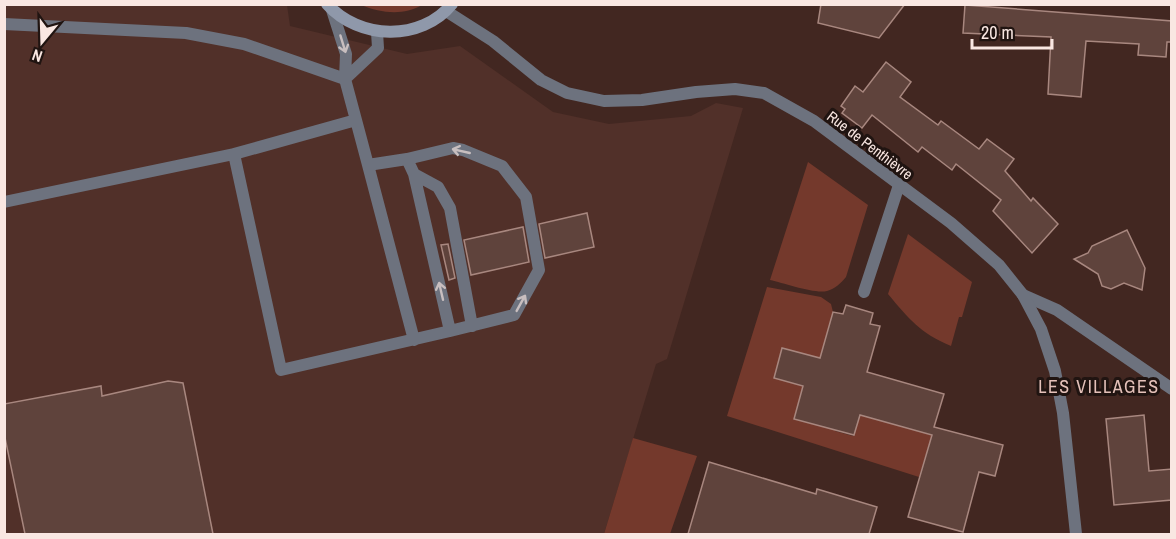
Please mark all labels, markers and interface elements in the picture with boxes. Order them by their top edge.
north arrow [12,12,72,72]
scale bar [972,12,1052,50]
text: 20 m [981,20,1014,45]
one-way arrow [338,34,349,53]
text: N [29,44,45,68]
street label: Rue de Penthièvre [823,106,917,184]
one-way arrow [452,145,471,156]
one-way arrow [435,281,446,301]
one-way arrow [515,295,527,312]
district label: LES VILLAGES [1038,374,1160,399]

